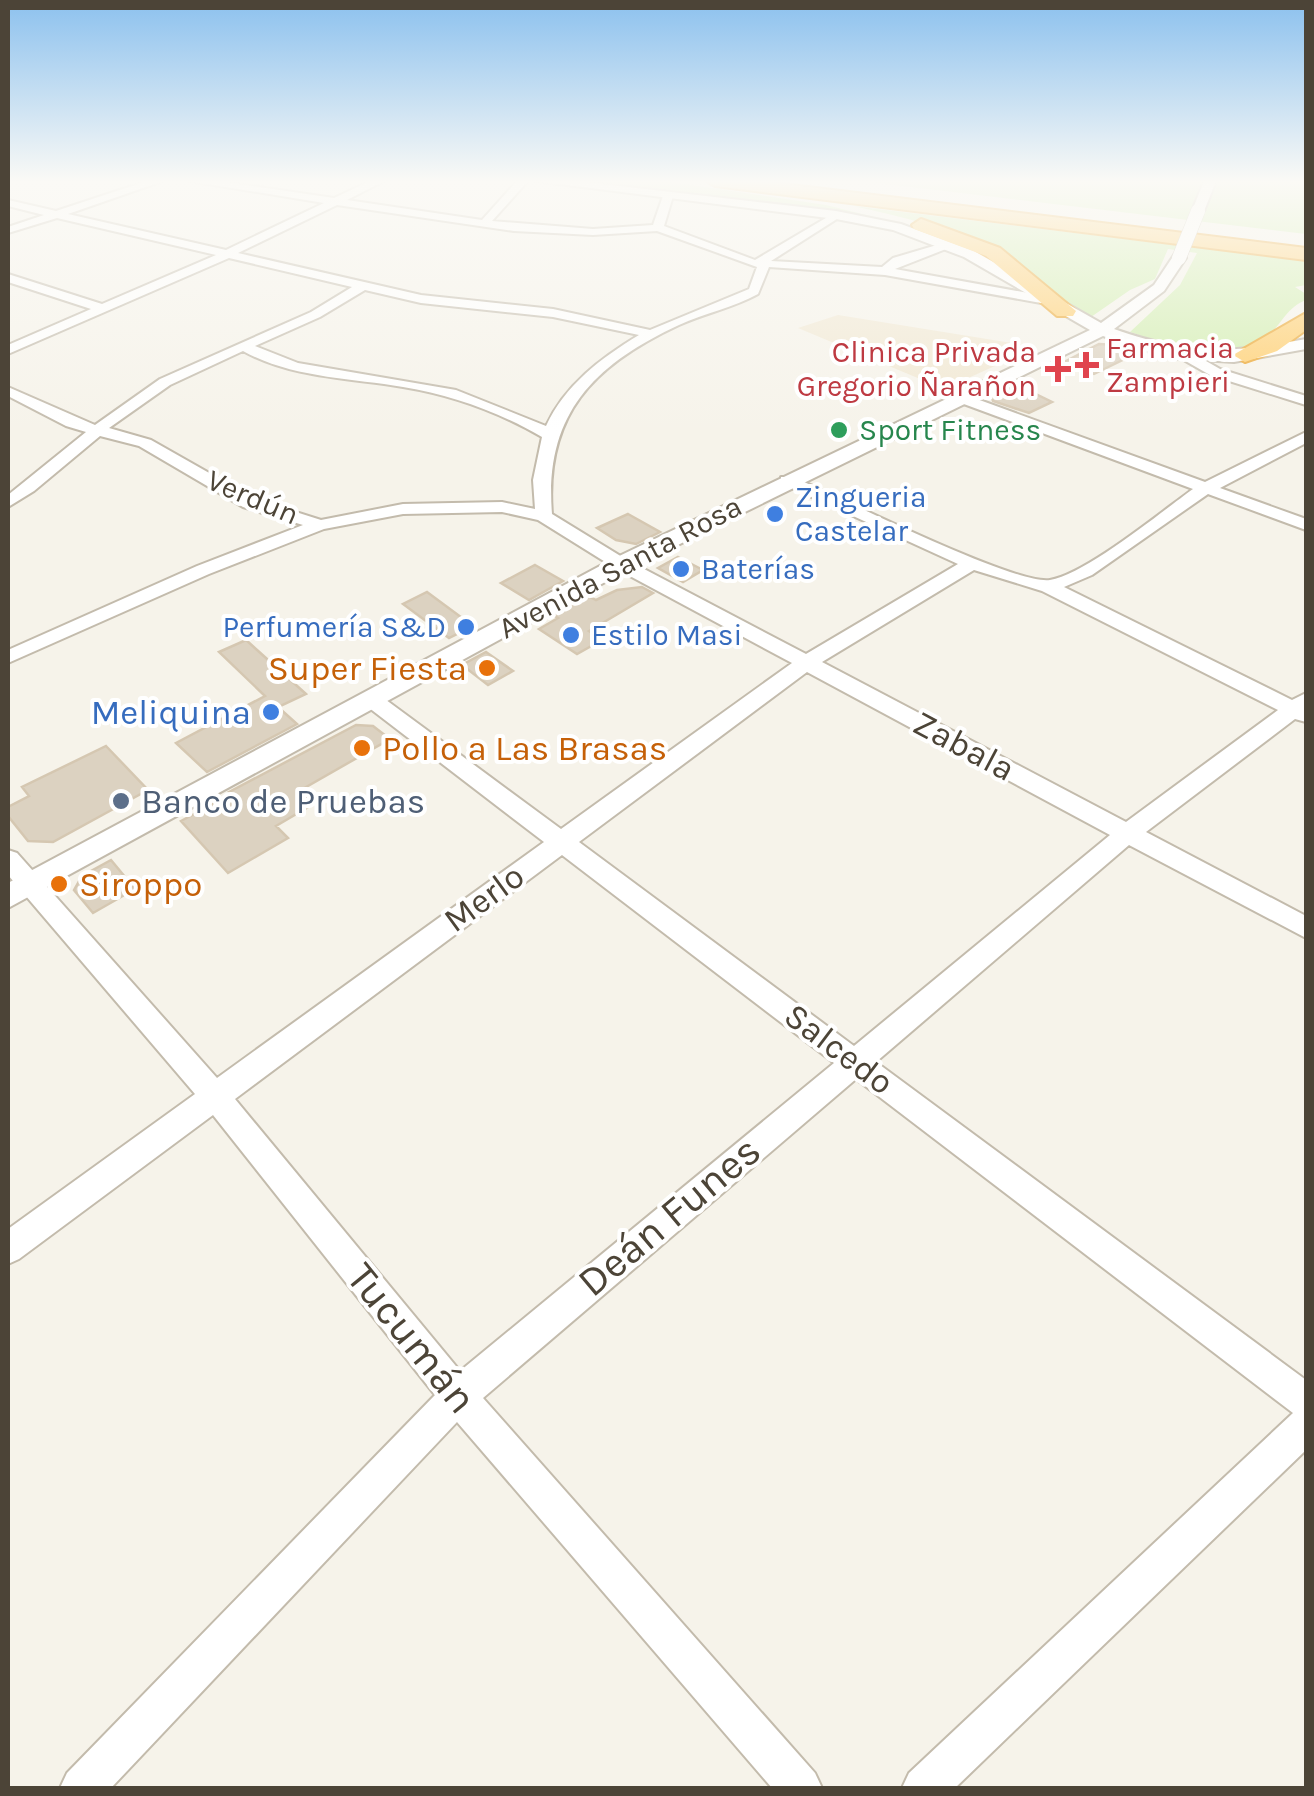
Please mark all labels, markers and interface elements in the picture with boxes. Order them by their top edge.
place label: Farmacia Zampieri [1106,330,1234,400]
place label: Clinica Privada Gregorio Ñarañon [797,334,1036,404]
marker: Farmacia Zampieri [1075,354,1097,376]
marker: Clinica Privada Gregorio Ñarañon [1045,356,1071,382]
place label: Sport Fitness [859,412,1041,448]
marker: Sport Fitness [828,419,850,441]
street label: Verdún [202,462,304,532]
place label: Zingueria Castelar [795,479,927,549]
street label: Avenida Santa Rosa [492,488,748,646]
marker: Zingueria Castelar [764,503,786,525]
place label: Baterías [701,551,815,587]
marker: Baterías [670,558,692,580]
place label: Perfumería S&D [222,609,446,645]
marker: Perfumería S&D [455,616,477,638]
place label: Estilo Masi [591,617,742,653]
marker: Estilo Masi [560,624,582,646]
place label: Super Fiesta [268,648,467,689]
marker: Super Fiesta [476,657,498,679]
place label: Meliquina [91,692,251,733]
marker: Meliquina [260,701,282,723]
street label: Zabala [906,702,1022,790]
place label: Pollo a Las Brasas [382,728,667,769]
marker: Pollo a Las Brasas [351,737,373,759]
place label: Banco de Pruebas [141,781,425,822]
marker: Banco de Pruebas [110,790,132,812]
street label: Merlo [436,855,532,941]
place label: Siroppo [79,864,202,905]
marker: Siroppo [48,873,70,895]
street label: Salcedo [776,995,902,1103]
street label: Deán Funes [567,1125,771,1307]
street label: Tucumán [336,1253,488,1423]

